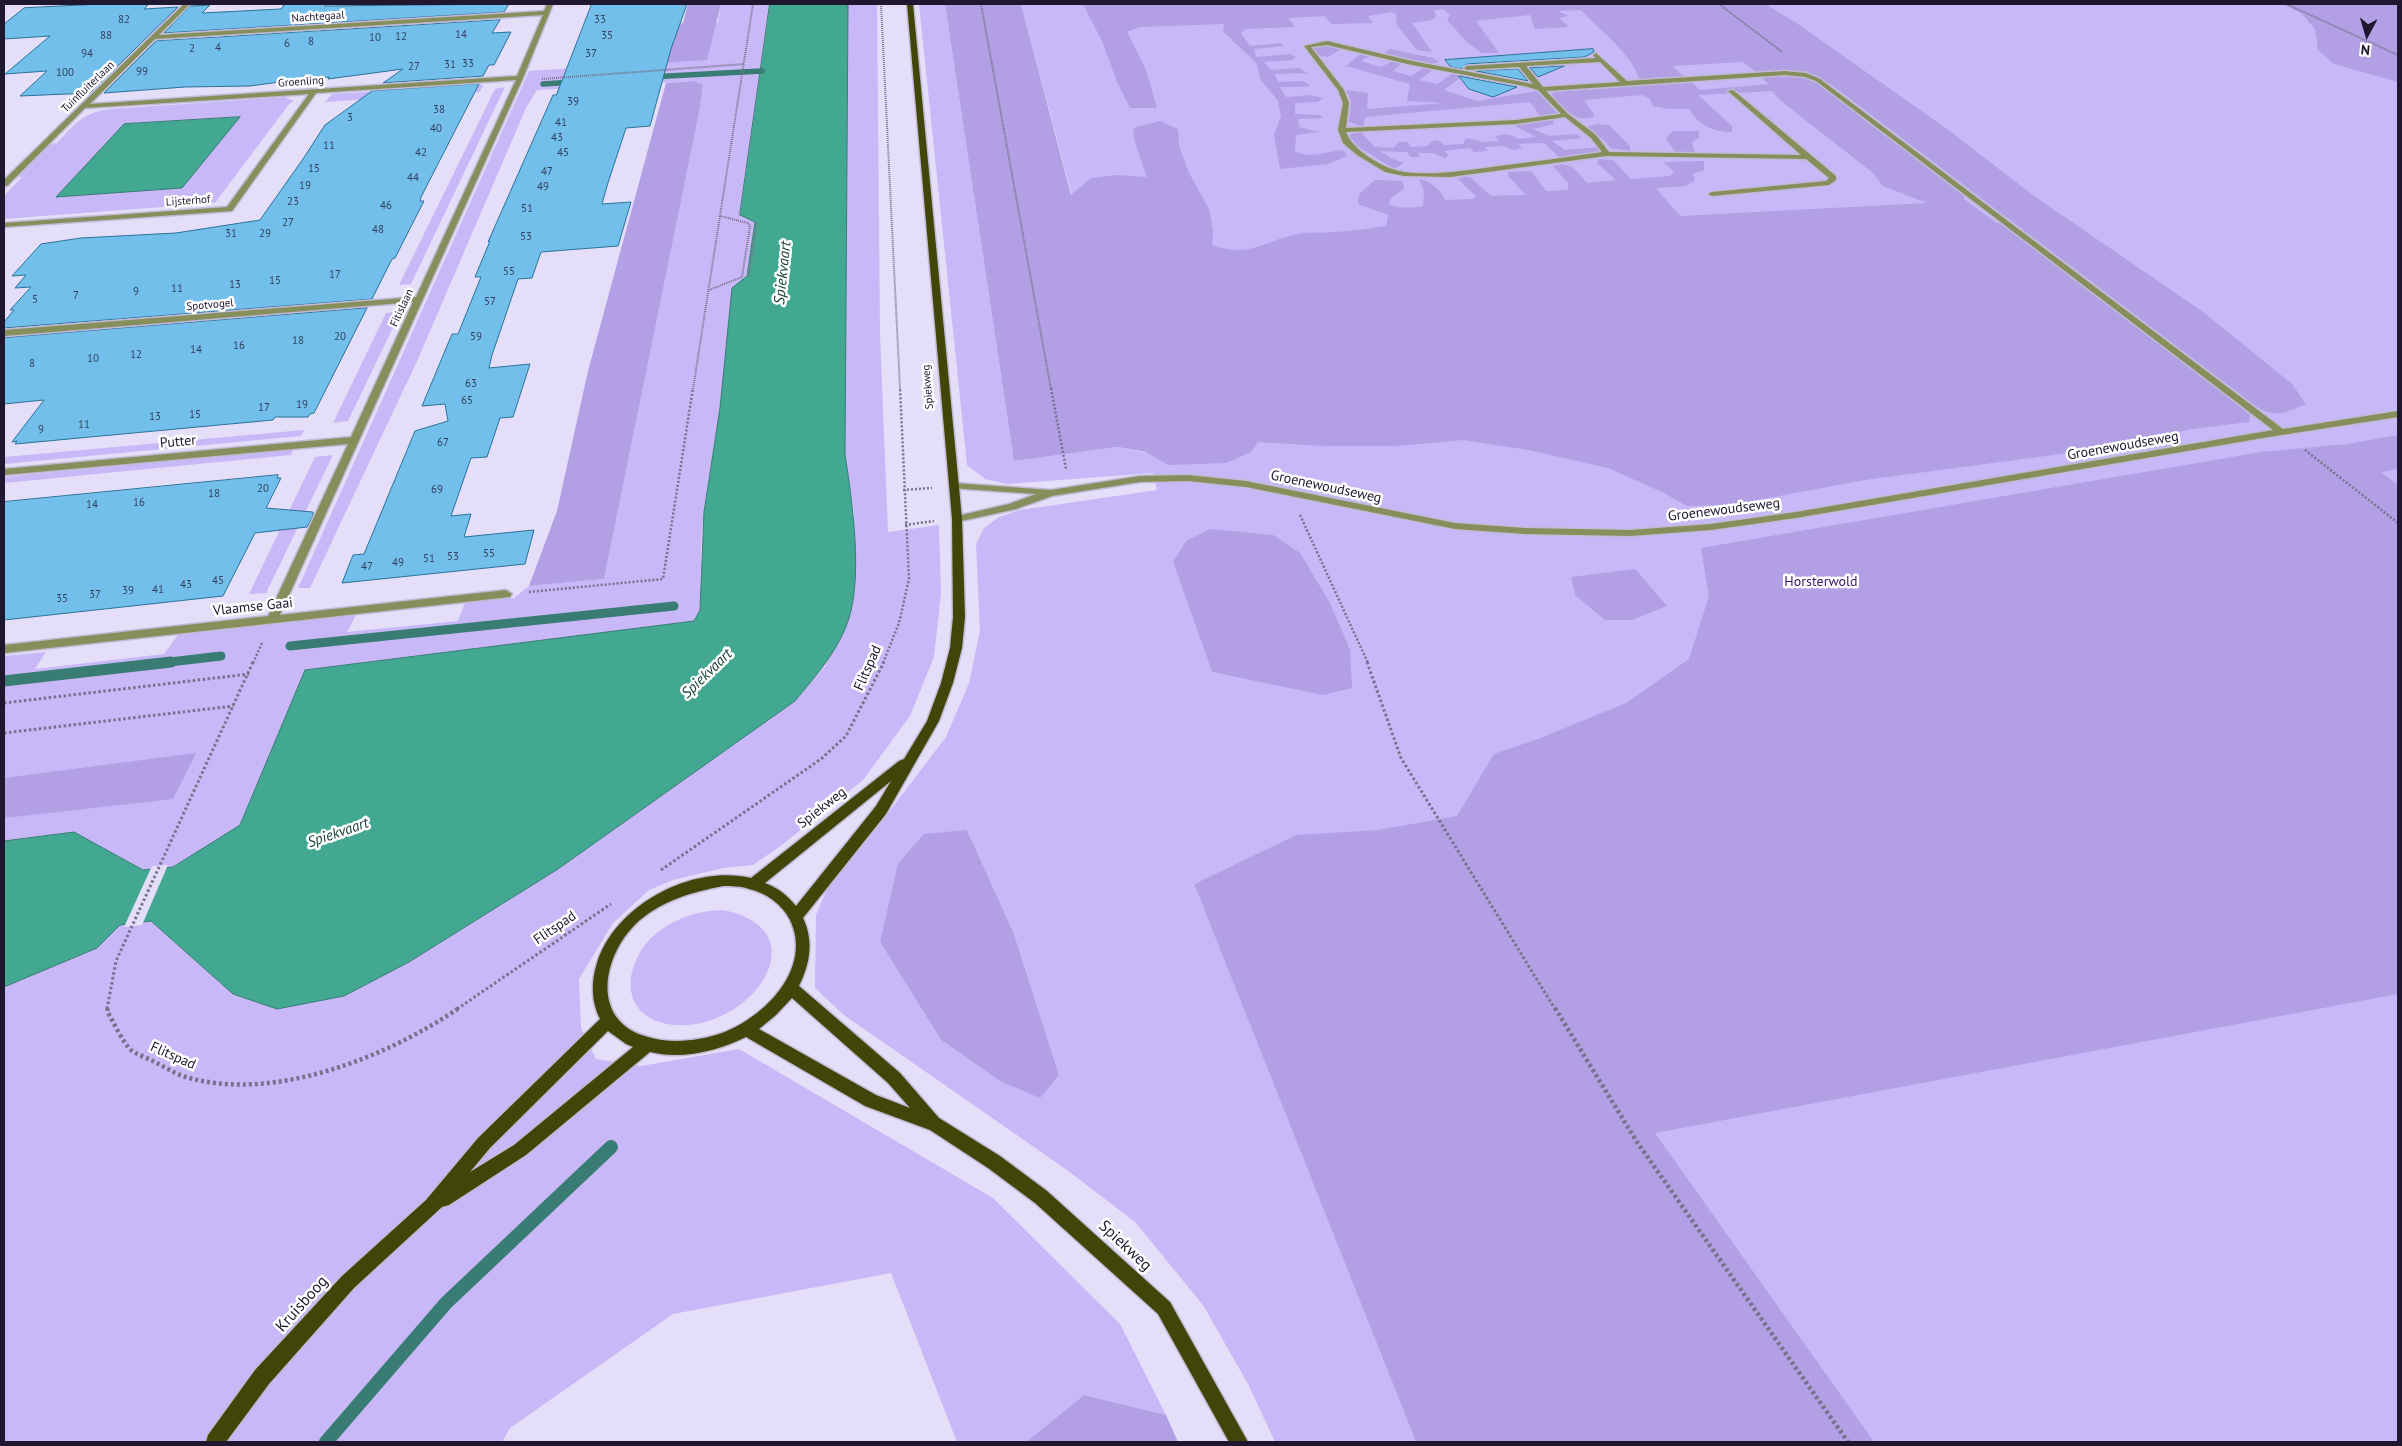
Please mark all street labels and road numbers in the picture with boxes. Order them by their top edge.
street label: Nachtegaal [291,9,345,25]
street label: Tuinfluiterlaan [59,59,117,115]
street label: Groenling [278,74,324,90]
street label: Lijsterhof [165,193,211,209]
street label: Fitislaan [388,287,416,329]
street label: Spotvogel [186,296,234,314]
street label: Spiekweg [919,364,937,410]
street label: Groenewoudseweg [2066,428,2180,464]
street label: Putter [159,432,197,452]
street label: Groenewoudseweg [1269,467,1383,507]
street label: Groenewoudseweg [1667,495,1781,525]
street label: Vlaamse Gaai [212,594,294,620]
street label: Flitspad [851,643,885,693]
street label: Spiekweg [794,784,850,832]
street label: Flitspad [531,908,579,948]
street label: Flitspad [148,1039,198,1073]
street label: Spiekweg [1095,1217,1155,1275]
street label: Kruisboog [272,1272,332,1336]

